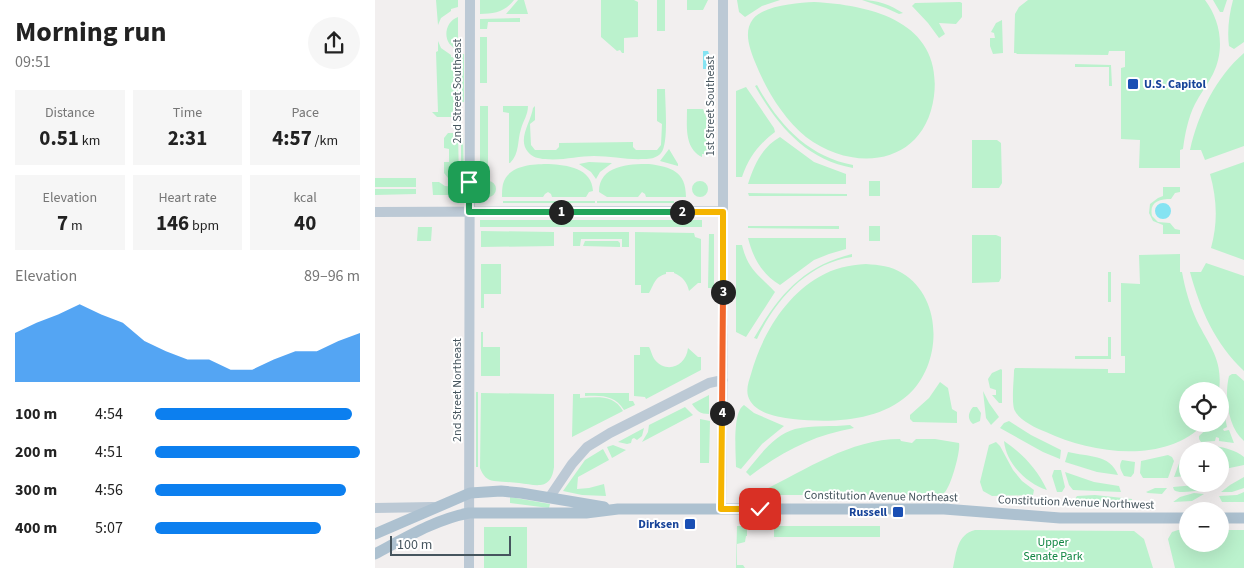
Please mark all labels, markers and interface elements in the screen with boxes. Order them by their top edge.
text: Morning run [15,12,166,52]
button: share [308,17,360,69]
street label: 2nd Street Southeast [449,39,466,143]
text: 09:51 [15,51,51,73]
street label: 1st Street Southeast [702,56,719,156]
place label: U.S. Capitol [1144,76,1206,93]
marker: U.S. Capitol [1126,77,1140,91]
text: Distance [45,103,95,123]
text: Time [173,103,202,123]
text: Pace [291,103,319,123]
text: 0.51 [39,123,79,153]
text: 2:31 [168,123,207,153]
text: 4:57 [272,123,312,153]
text: km [79,131,100,151]
text: /km [312,131,338,151]
pin [448,161,490,203]
icon: arrive [455,168,483,196]
text: Elevation [43,188,97,208]
text: Heart rate [158,188,217,208]
text: kcal [293,188,317,208]
pin: 1 [549,200,573,224]
pin: 2 [669,200,695,224]
text: 1 [558,202,565,222]
text: 2 [679,202,686,222]
text: 7 [57,208,68,238]
text: 146 [156,208,189,238]
text: 40 [294,208,316,238]
text: m [68,216,83,236]
text: bpm [189,216,219,236]
text: Elevation [15,265,77,287]
text: 89–96 m [304,265,360,287]
pin: 3 [711,280,735,304]
text: 3 [720,282,727,302]
street label: 2nd Street Northeast [449,338,466,442]
map controls [1179,382,1229,552]
button: locate [1179,382,1229,432]
pin: 4 [709,400,735,426]
text: 100 m [15,403,57,425]
text: 4:54 [95,403,123,425]
text: 4 [719,403,726,423]
text: 200 m [15,441,57,463]
text: 4:51 [95,441,123,463]
button: + [1179,442,1229,492]
text: 300 m [15,479,57,501]
text: 4:56 [95,479,123,501]
street label: Constitution Avenue Northeast [804,487,958,506]
pin [739,488,781,530]
street label: Constitution Avenue Northwest [997,491,1155,514]
icon: check [746,495,774,523]
button: − [1179,502,1229,552]
place label: Russell [849,504,888,521]
marker: Russell [891,505,905,519]
place label: Dirksen [638,516,679,533]
text: 400 m [15,517,57,539]
text: 5:07 [95,517,123,539]
marker: Dirksen [683,517,697,531]
scale bar [390,533,511,556]
park label: Upper Senate Park [1023,534,1083,565]
text: 100 m [397,535,432,555]

